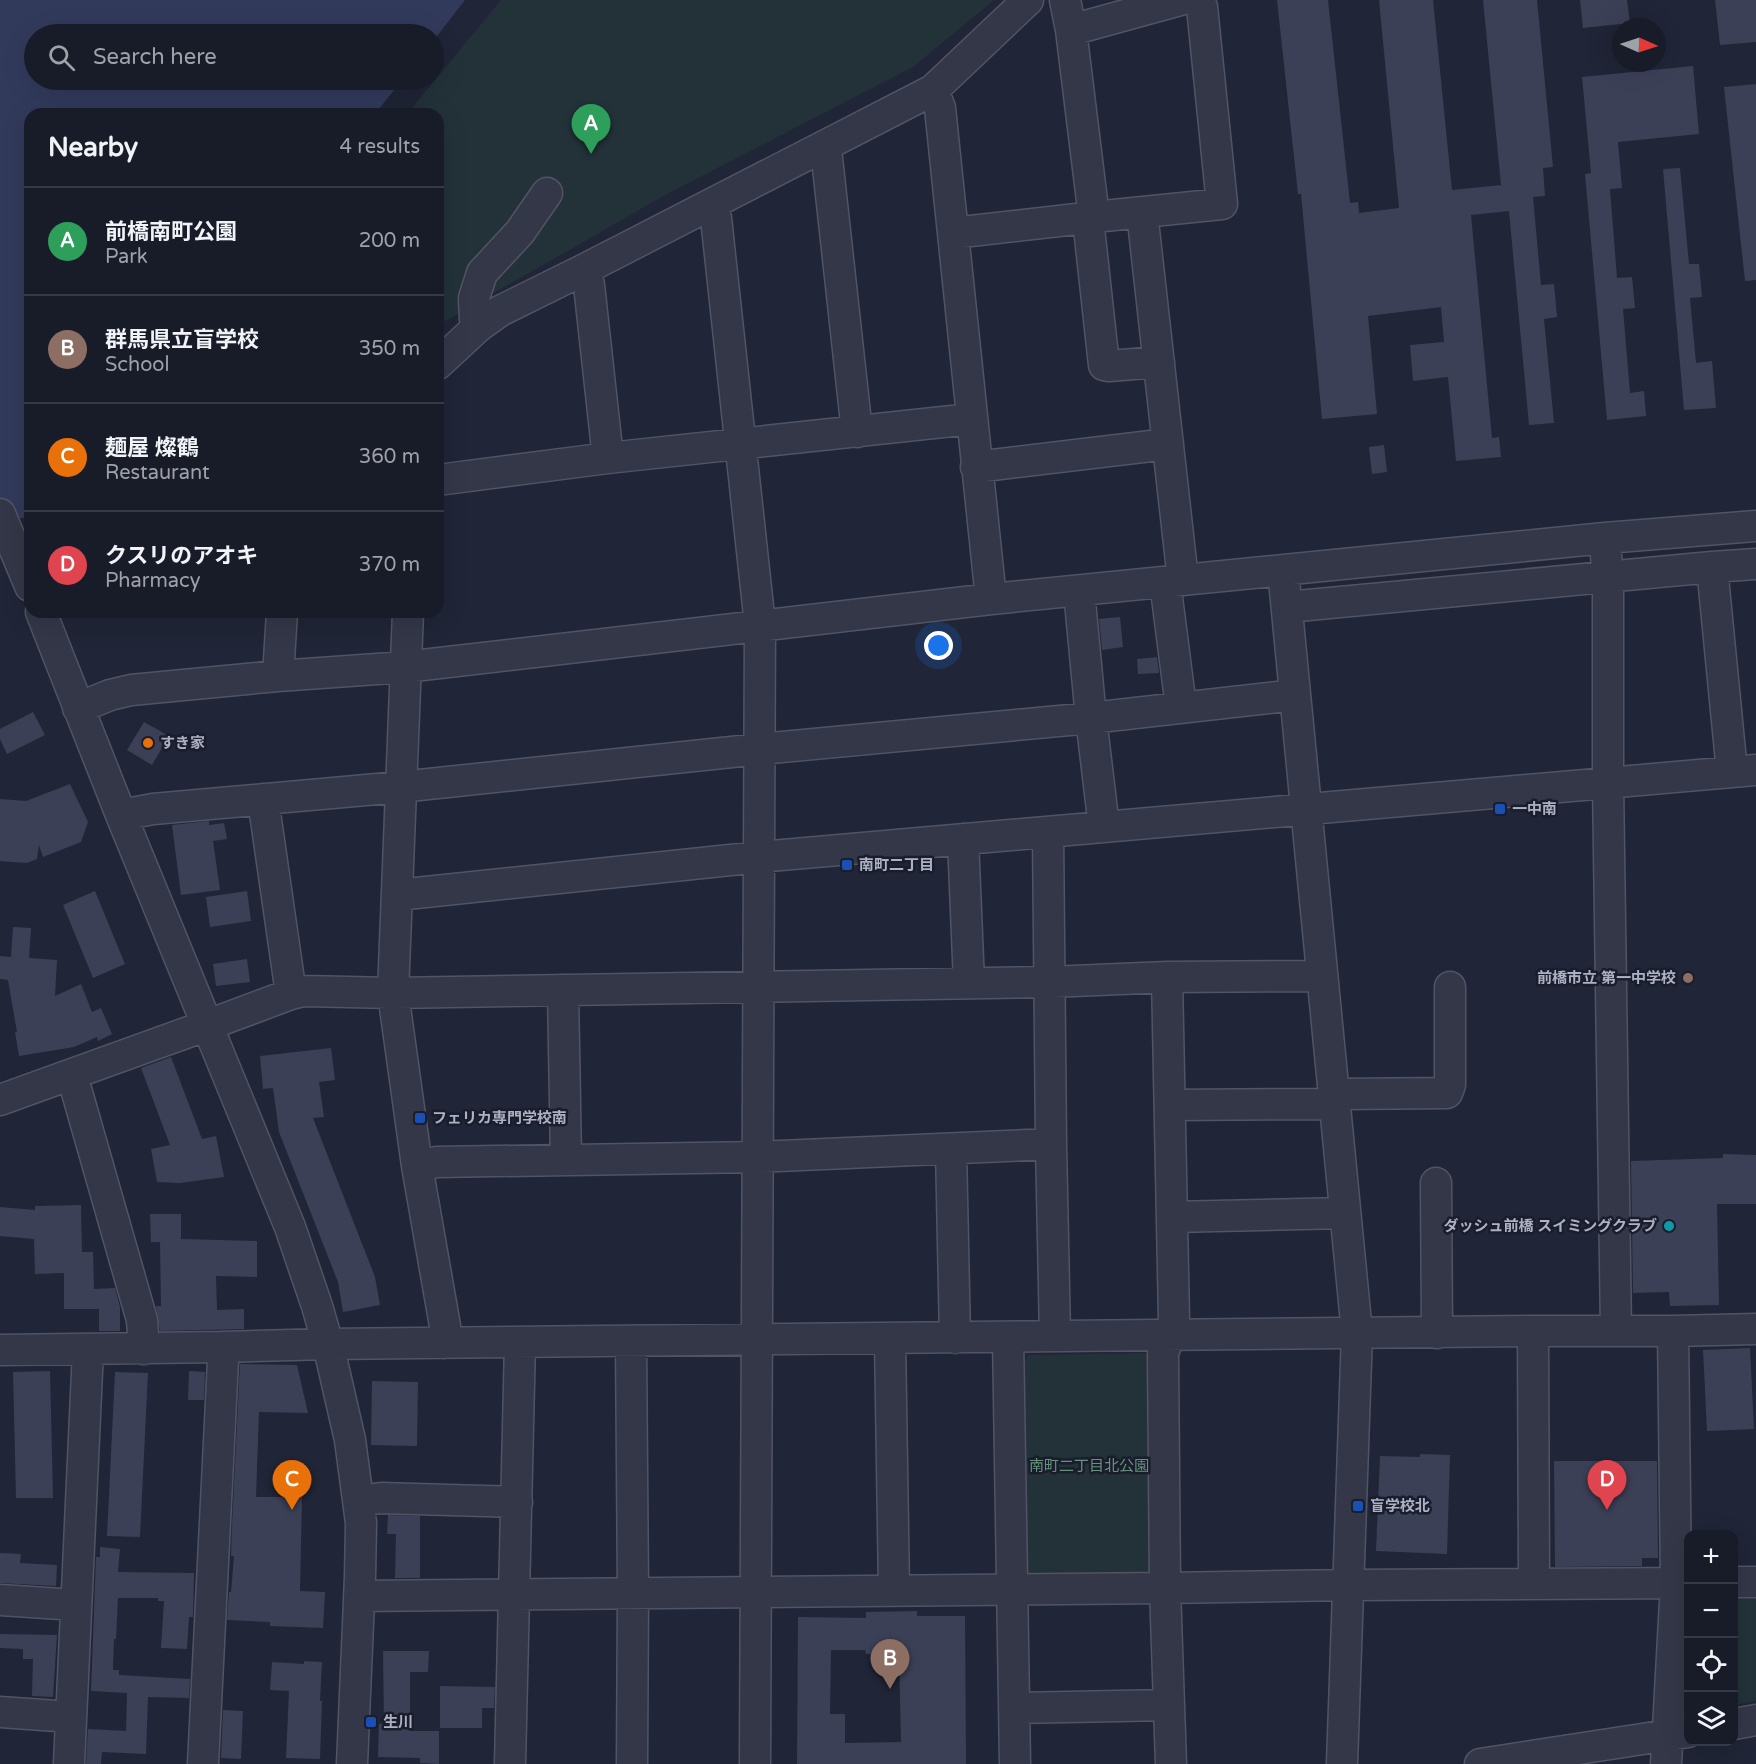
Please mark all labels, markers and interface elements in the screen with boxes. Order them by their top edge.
north arrow [1612,18,1666,72]
search box [24,24,444,90]
icon: search [45,41,78,74]
text: Search here [93,44,217,70]
pin: A [572,104,610,154]
text: Nearby [48,132,138,163]
text: 4 results [340,135,420,159]
text: 前橋南町公園 [105,219,237,245]
text: A [60,229,75,253]
text: 200 m [359,229,420,253]
text: Park [105,245,148,269]
text: 群馬県立盲学校 [105,327,259,353]
text: B [61,337,74,361]
text: 350 m [359,337,420,361]
text: School [105,353,169,377]
text: 麺屋 燦鶴 [105,435,199,461]
text: C [61,445,74,469]
text: 360 m [359,445,420,469]
text: Restaurant [105,461,210,485]
text: クスリのアオキ [105,543,258,569]
text: D [60,553,75,577]
text: 370 m [359,553,420,577]
text: Pharmacy [105,569,200,593]
your location [924,631,953,660]
place label: すき家 [160,734,205,752]
marker: すき家 [141,736,155,750]
place label: 一中南 [1512,800,1557,818]
marker: 一中南 [1493,802,1507,816]
place label: 南町二丁目 [859,856,934,874]
marker: 南町二丁目 [840,858,854,872]
place label: 前橋市立 第一中学校 [1537,969,1676,987]
marker: 前橋市立 第一中学校 [1681,971,1695,985]
place label: フェリカ専門学校南 [432,1109,567,1127]
marker: フェリカ専門学校南 [413,1111,427,1125]
place label: ダッシュ前橋 スイミングクラブ [1443,1217,1657,1235]
marker: ダッシュ前橋 スイミングクラブ [1662,1219,1676,1233]
park label: 南町二丁目北公園 [1029,1457,1149,1475]
pin: C [272,1460,312,1510]
pin: D [1588,1460,1626,1510]
place label: 盲学校北 [1370,1497,1430,1515]
marker: 盲学校北 [1351,1499,1365,1513]
map controls [1684,1530,1738,1746]
button: + [1684,1530,1738,1584]
button: − [1684,1584,1738,1638]
button: locate [1684,1638,1738,1692]
pin: B [870,1640,910,1689]
button: layers [1684,1692,1738,1746]
place label: 生川 [383,1713,413,1731]
marker: 生川 [364,1715,378,1729]

